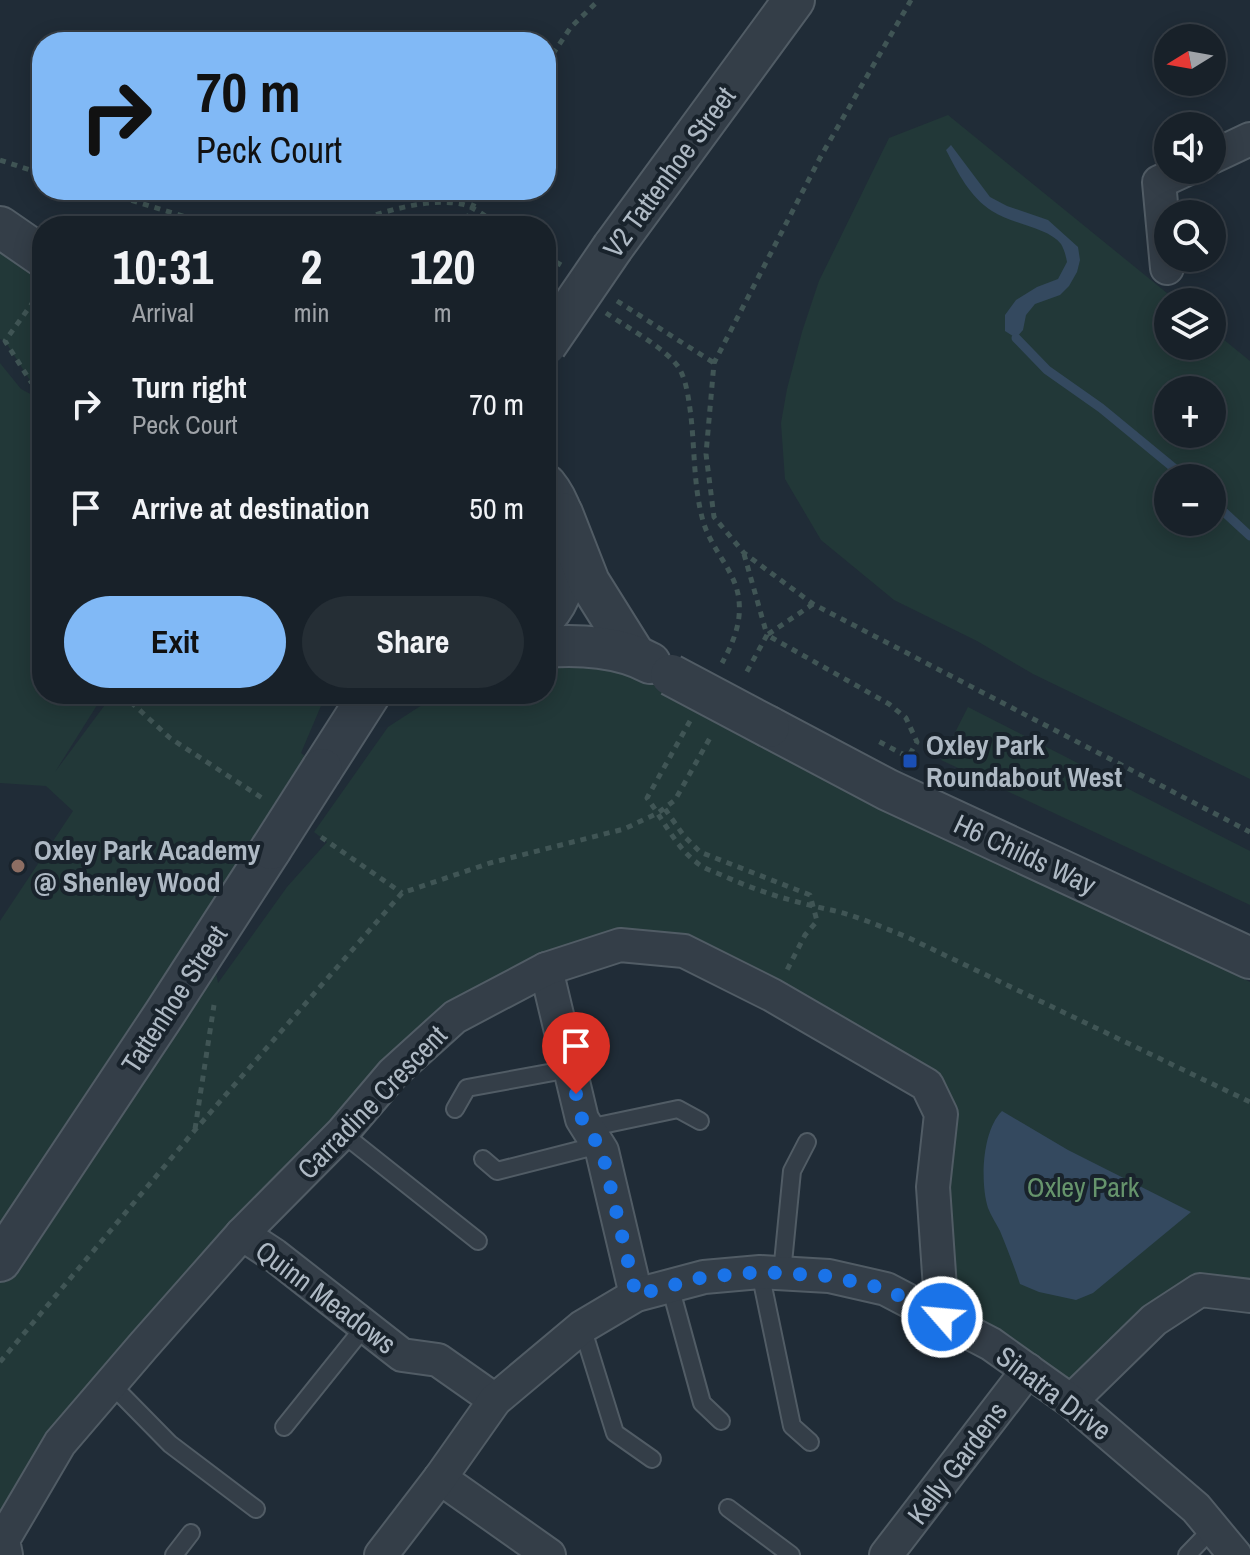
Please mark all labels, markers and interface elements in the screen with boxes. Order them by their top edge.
north arrow [1154,24,1226,96]
map controls [1154,24,1226,536]
text: 70 m [196,54,301,129]
icon: right [64,64,168,168]
street label: V2 Tattenhoe Street [594,79,744,265]
button: sound [1154,112,1226,184]
text: Peck Court [196,126,342,174]
button: search [1154,200,1226,272]
text: 10:31 [113,234,213,299]
text: 2 [301,234,322,299]
text: 120 [410,234,475,299]
button: layers [1154,288,1226,360]
text: Arrival [132,295,194,330]
text: min [294,295,329,330]
text: m [434,295,452,330]
text: Turn right [132,367,246,407]
button: + [1154,376,1226,448]
icon: right [64,382,108,426]
text: 70 m [469,384,524,424]
text: Peck Court [132,407,237,442]
button: − [1154,464,1226,536]
icon: arrive [64,486,108,530]
text: Arrive at destination [132,488,370,528]
text: 50 m [469,488,524,528]
button: Exit [64,596,286,688]
button: Share [302,596,524,688]
place label: Oxley Park Roundabout West [926,726,1122,796]
marker: Oxley Park Roundabout West [901,752,919,770]
street label: H6 Childs Way [948,805,1102,904]
place label: Oxley Park Academy @ Shenley Wood [34,831,261,901]
marker: Oxley Park Academy @ Shenley Wood [9,857,27,875]
street label: Tattenhoe Street [112,918,236,1080]
pin [542,1012,610,1094]
street label: Carradine Crescent [289,1017,455,1187]
icon: arrive [554,1024,598,1068]
park label: Oxley Park [1027,1168,1140,1206]
street label: Quinn Meadows [248,1232,404,1362]
position arrow [900,1275,984,1359]
street label: Sinatra Drive [989,1337,1119,1449]
street label: Kelly Gardens [898,1394,1016,1532]

